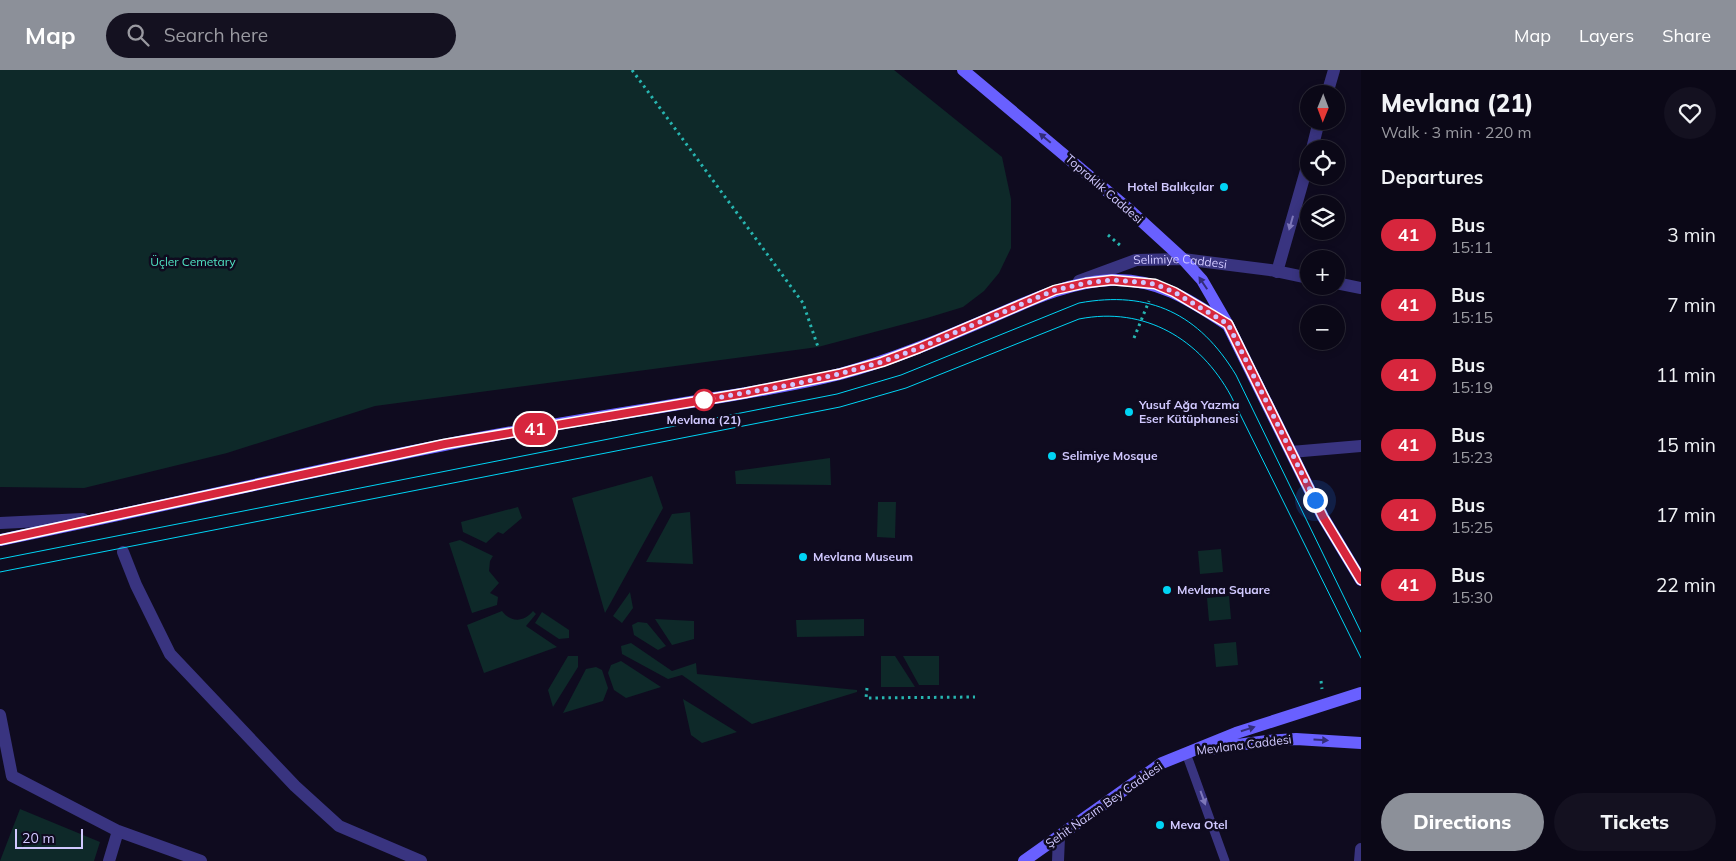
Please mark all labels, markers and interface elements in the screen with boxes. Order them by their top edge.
search box [106,13,456,58]
text: Map [25,20,76,50]
icon: search [124,21,152,49]
text: Search here [164,23,268,47]
text: Map [1514,24,1551,47]
text: Layers [1579,24,1634,47]
text: Share [1662,24,1711,47]
north arrow [1300,85,1345,130]
map controls [1300,85,1345,350]
button: heart [1664,87,1716,139]
text: Mevlana (21) [1381,88,1534,118]
text: Walk · 3 min · 220 m [1381,122,1532,142]
one-way arrow [1039,132,1051,144]
button: locate [1300,140,1345,185]
street label: Topraklık Caddesi [1062,151,1146,227]
text: Departures [1381,165,1483,189]
place label: Hotel Balıkçılar [1127,179,1214,194]
marker: Hotel Balıkçılar [1218,181,1230,193]
button: layers [1300,195,1345,240]
text: Bus [1451,213,1485,237]
one-way arrow [1287,216,1295,231]
text: 41 [1398,223,1419,246]
text: 3 min [1667,223,1716,247]
text: 15:11 [1451,237,1493,257]
button: + [1300,250,1345,295]
street label: Selimiye Caddesi [1133,251,1228,272]
park label: Üçler Cemetary [150,254,236,269]
one-way arrow [1198,276,1208,289]
text: Bus [1451,283,1485,307]
text: 41 [1398,293,1419,316]
text: 7 min [1667,293,1716,317]
button: − [1300,305,1345,350]
text: 15:15 [1451,307,1493,327]
text: Bus [1451,353,1485,377]
text: 41 [1398,363,1419,386]
text: 11 min [1656,363,1716,387]
text: 15:19 [1451,377,1493,397]
marker: Mevlana (21) [693,389,715,411]
place label: Yusuf Ağa Yazma Eser Kütüphanesi [1138,397,1239,426]
marker: Yusuf Ağa Yazma Eser Kütüphanesi [1123,406,1135,418]
place label: Mevlana (21) [667,412,741,427]
line badge: 41 [512,413,558,445]
text: 41 [524,417,546,440]
text: Bus [1451,423,1485,447]
text: 41 [1398,433,1419,456]
text: 15 min [1656,433,1716,457]
text: 15:23 [1451,447,1493,467]
place label: Selimiye Mosque [1062,448,1158,463]
marker: Selimiye Mosque [1046,450,1058,462]
your location [1303,488,1328,513]
text: Bus [1451,493,1485,517]
text: 41 [1398,503,1419,526]
text: 17 min [1656,503,1716,527]
text: 15:25 [1451,517,1493,537]
place label: Mevlana Museum [813,549,913,564]
marker: Mevlana Museum [797,551,809,563]
text: Bus [1451,563,1485,587]
text: 41 [1398,573,1419,596]
text: 22 min [1656,573,1716,597]
place label: Mevlana Square [1177,582,1270,597]
marker: Mevlana Square [1161,584,1173,596]
text: 15:30 [1451,587,1493,607]
one-way arrow [1241,725,1256,733]
street label: Mevlana Caddesi [1196,731,1292,758]
one-way arrow [1314,736,1330,744]
street label: Şehit Nazım Bey Caddesi [1042,758,1165,851]
one-way arrow [1200,791,1207,806]
button: Directions [1381,793,1544,851]
button: Tickets [1554,793,1716,851]
place label: Meva Otel [1170,817,1228,832]
marker: Meva Otel [1154,819,1166,831]
scale bar [15,826,82,849]
text: 20 m [22,829,55,847]

